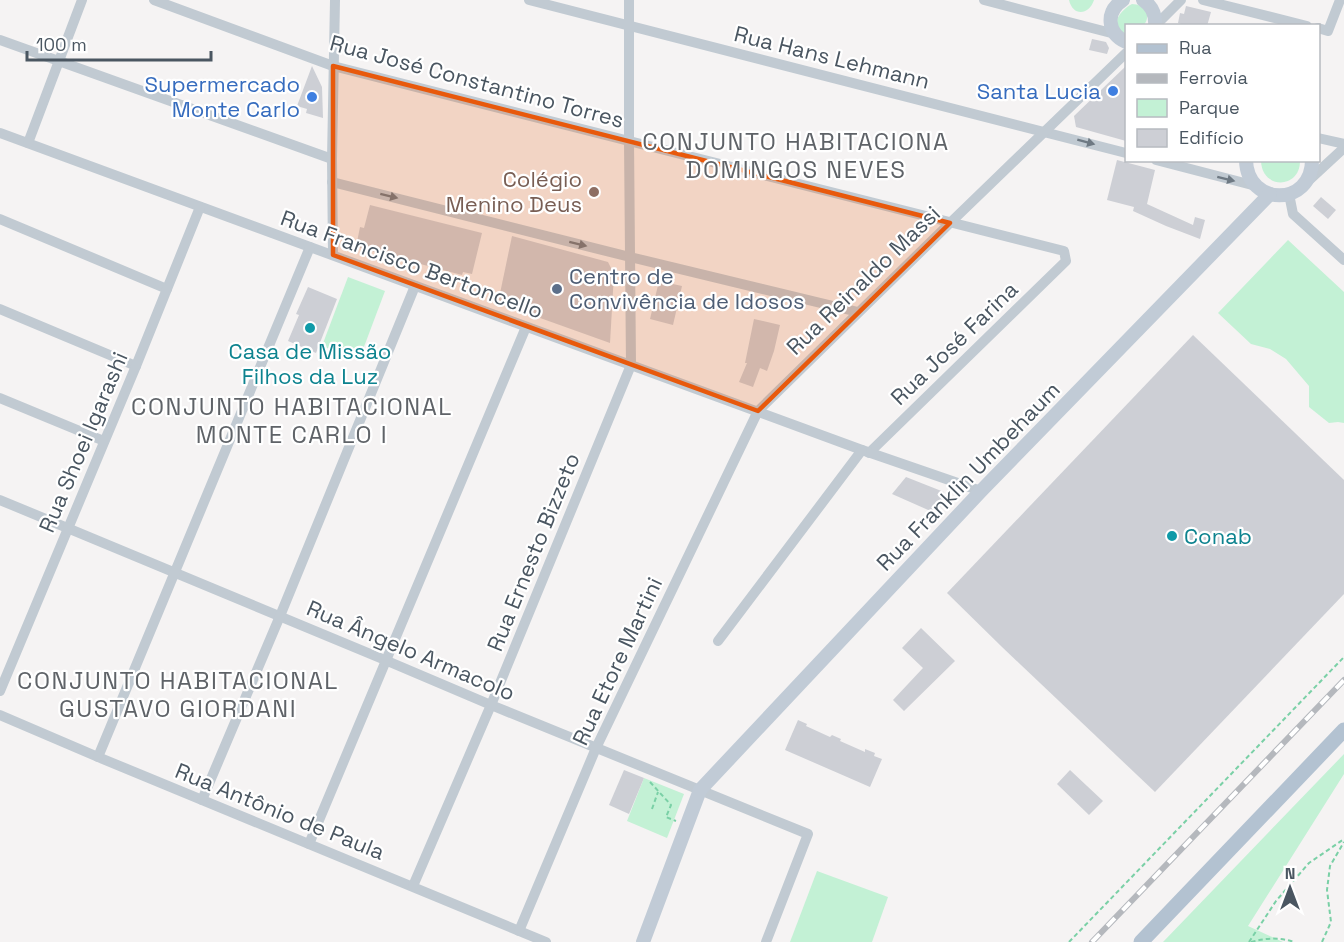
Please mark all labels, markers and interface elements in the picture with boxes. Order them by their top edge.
street label: Rua Hans Lehmann [731,19,933,95]
scale bar [27,24,212,62]
legend [1125,24,1320,162]
street label: Rua José Constantino Torres [327,28,627,134]
text: 100 m [36,33,87,56]
text: Rua [1179,36,1212,59]
text: Ferrovia [1179,66,1248,89]
place label: Supermercado Monte Carlo [144,70,300,123]
place label: Santa Lucia [977,77,1101,105]
marker: Santa Lucia [1106,84,1120,98]
marker: Supermercado Monte Carlo [305,90,319,104]
text: Parque [1179,96,1240,119]
district label: CONJUNTO HABITACIONA DOMINGOS NEVES [642,126,950,185]
text: Edifício [1179,126,1244,149]
one-way arrow [1077,138,1095,148]
place label: Colégio Menino Deus [446,165,582,218]
one-way arrow [1217,174,1235,184]
marker: Colégio Menino Deus [587,185,601,199]
one-way arrow [380,192,398,202]
street label: Rua Reinaldo Massi [780,199,946,361]
street label: Rua Francisco Bertoncello [277,203,547,325]
one-way arrow [569,240,587,249]
place label: Centro de Convivência de Idosos [569,262,805,315]
street label: Rua José Farina [884,275,1024,411]
marker: Centro de Convivência de Idosos [550,282,564,296]
marker: Casa de Missão Filhos da Luz [303,321,317,335]
place label: Casa de Missão Filhos da Luz [229,337,391,390]
street label: Rua Shoei Igarashi [32,348,134,536]
street label: Rua Franklin Umbehaum [870,376,1066,576]
district label: CONJUNTO HABITACIONAL MONTE CARLO I [131,391,453,450]
street label: Rua Ernesto Bizzeto [480,449,586,655]
place label: Conab [1184,522,1252,550]
marker: Conab [1165,529,1179,543]
street label: Rua Etore Martini [566,572,668,750]
street label: Rua Ângelo Armacolo [303,593,519,707]
district label: CONJUNTO HABITACIONAL GUSTAVO GIORDANI [17,665,339,724]
street label: Rua Antônio de Paula [171,756,389,866]
north arrow [1260,858,1320,918]
text: N [1285,863,1295,884]

